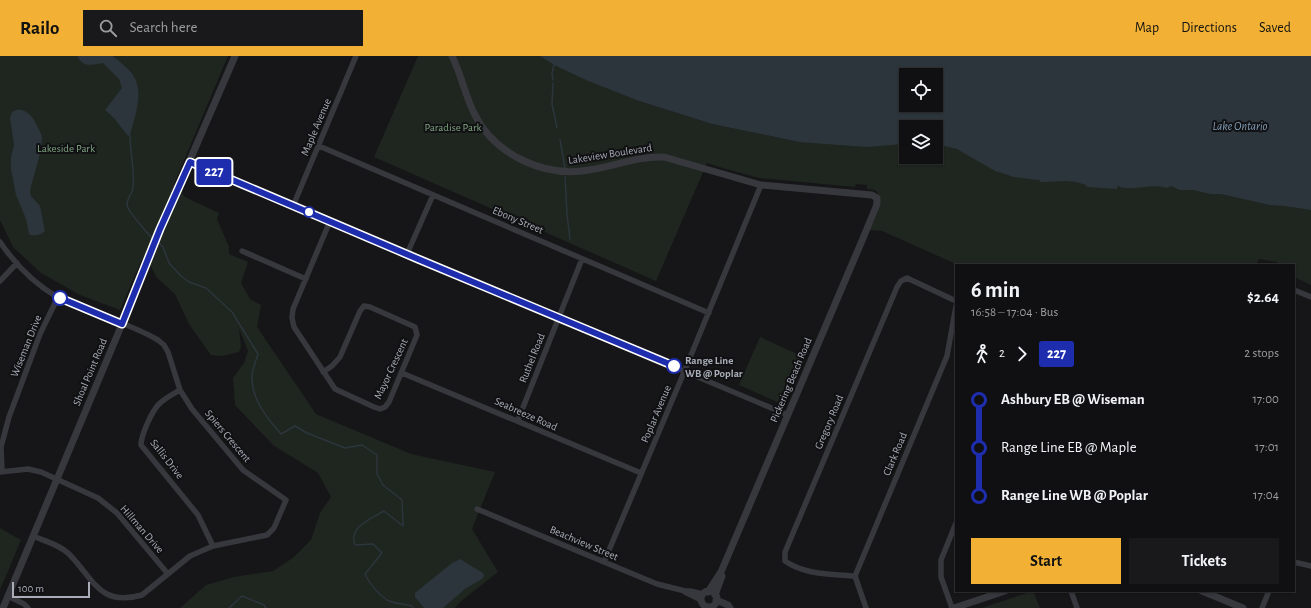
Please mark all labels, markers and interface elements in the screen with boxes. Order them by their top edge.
search box [83,10,363,46]
icon: search [97,17,119,39]
text: Railo [20,19,59,38]
text: Search here [129,20,197,35]
text: Map [1135,21,1159,35]
text: Directions [1181,21,1237,35]
text: Saved [1259,21,1291,35]
map controls [899,68,943,164]
button: locate [899,68,943,112]
street label: Maple Avenue [299,97,333,157]
button: layers [899,120,943,164]
water label: Lake Ontario [1212,120,1268,132]
park label: Paradise Park [424,122,482,133]
street label: Lakeview Boulevard [567,142,653,166]
park label: Lakeside Park [37,143,95,154]
line badge: 227 [191,159,237,185]
text: 227 [204,165,224,179]
street label: Ebony Street [491,204,546,236]
unlabelled marker [303,206,315,218]
text: 6 min [971,279,1020,301]
unlabelled marker [52,290,68,306]
text: $2.64 [1247,290,1279,305]
text: 16:58 – 17:04 · Bus [971,306,1058,319]
street label: Wiseman Drive [9,313,43,379]
street label: Ruthel Road [517,331,547,384]
street label: Shoal Point Road [71,336,109,407]
street label: Pickering Beach Road [768,336,814,424]
street label: Mayor Crescent [372,337,410,401]
icon: walk [971,343,993,365]
icon: forward [1011,343,1033,365]
text: 2 [999,347,1005,360]
text: 227 [1047,347,1066,361]
text: 2 stops [1244,347,1279,360]
place label: Range Line WB @ Poplar [685,355,743,379]
marker: Range Line WB @ Poplar [666,358,682,374]
street label: Poplar Avenue [639,384,673,444]
text: Ashbury EB @ Wiseman [1001,392,1145,407]
street label: Gregory Road [813,393,845,451]
text: 17:00 [1252,393,1279,406]
street label: Seabreeze Road [493,395,559,433]
street label: Spiers Crescent [203,408,253,465]
street label: Clark Road [881,431,909,477]
street label: Sallis Drive [148,437,186,481]
text: Range Line EB @ Maple [1001,440,1137,455]
text: 17:01 [1255,441,1279,454]
text: Range Line WB @ Poplar [1001,488,1148,503]
text: 17:04 [1253,489,1279,502]
street label: Hillman Drive [118,503,166,555]
street label: Beachview Street [548,524,620,563]
button: Start [971,538,1121,584]
button: Tickets [1129,538,1279,584]
scale bar [12,580,90,599]
text: 100 m [18,583,44,594]

